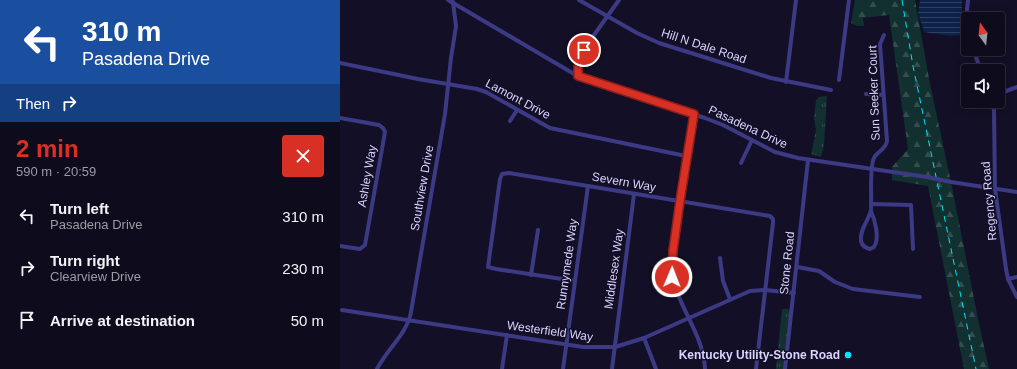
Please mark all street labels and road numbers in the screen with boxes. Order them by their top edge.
street label: Hill N Dale Road [660,26,748,66]
street label: Sun Seeker Court [865,44,883,141]
street label: Lamont Drive [483,76,553,122]
street label: Pasadena Drive [706,103,790,152]
street label: Ashley Way [355,144,379,208]
street label: Southview Drive [408,144,436,232]
street label: Regency Road [979,161,999,241]
street label: Severn Way [591,169,657,195]
street label: Runnymede Way [554,218,580,310]
street label: Middlesex Way [601,228,627,310]
street label: Stone Road [777,231,797,295]
street label: Westerfield Way [506,318,594,344]

